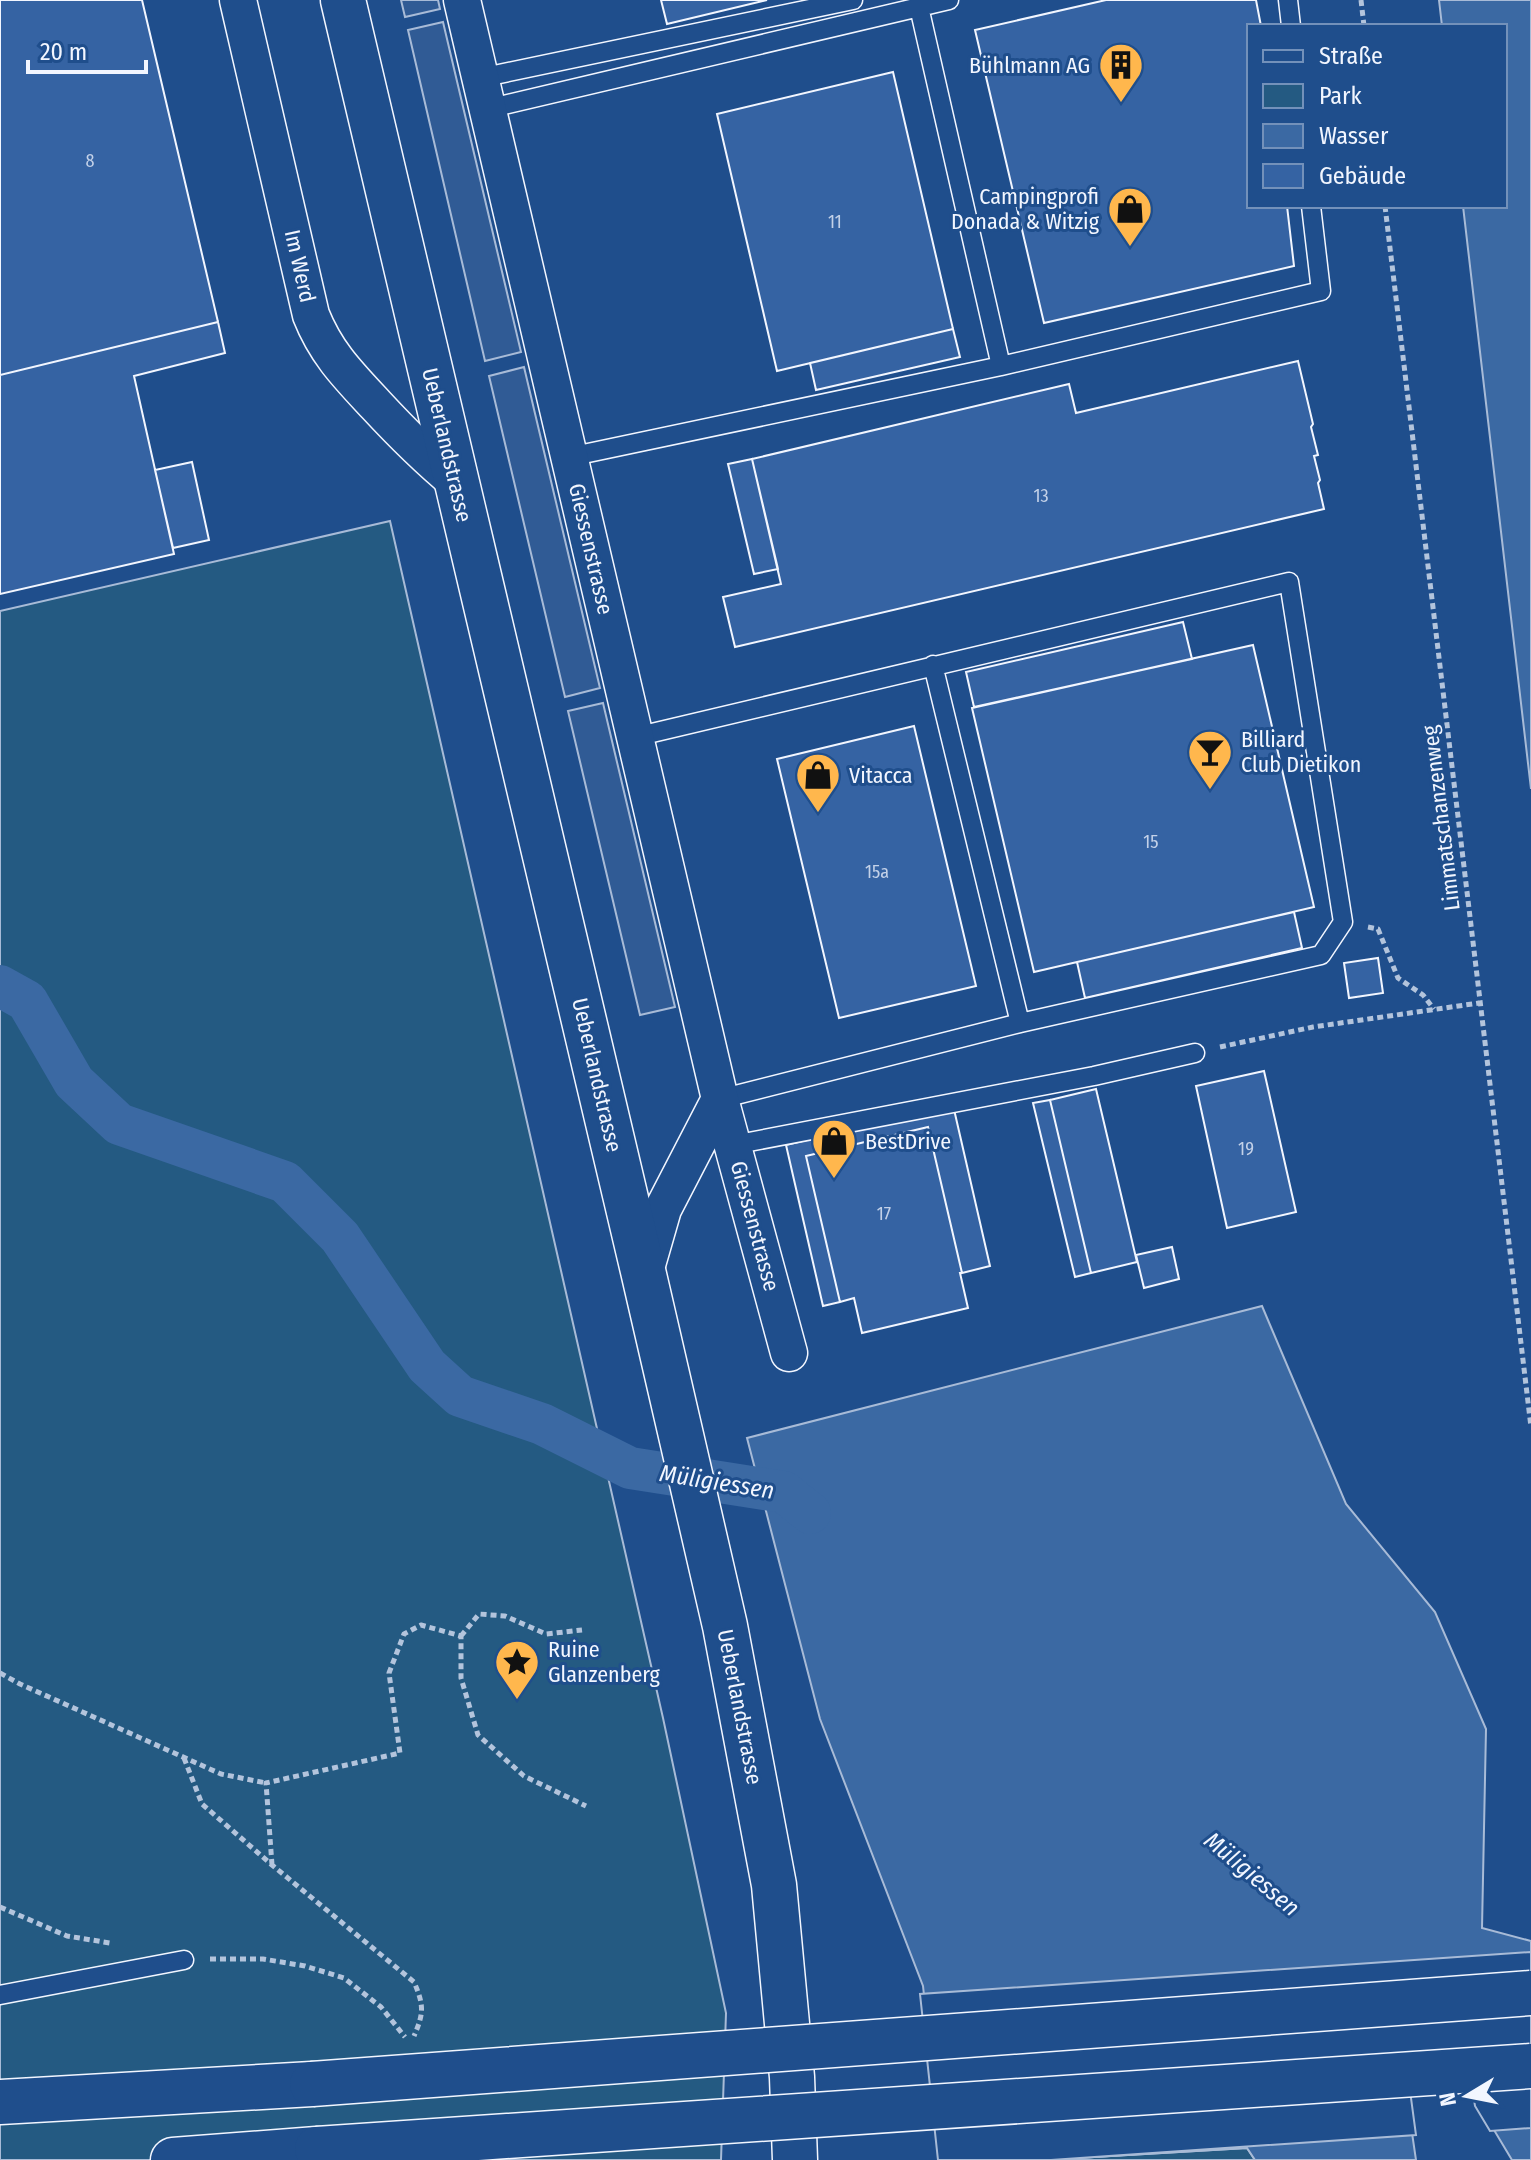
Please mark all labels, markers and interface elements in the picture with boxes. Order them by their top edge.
scale bar [28,24,146,74]
legend [1247,24,1507,208]
text: 20 m [40,38,87,66]
building icon: Bühlmann AG [1097,41,1145,104]
text: Straße [1319,42,1383,70]
place label: Bühlmann AG [969,52,1090,79]
text: Park [1319,82,1362,110]
text: Wasser [1319,122,1389,150]
house number: 8 [86,150,95,172]
text: Gebäude [1319,162,1406,190]
place label: Campingprofi Donada & Witzig [951,183,1100,235]
shop icon: Campingprofi Donada & Witzig [1106,185,1154,248]
house number: 11 [828,211,842,233]
street label: Im Werd [279,227,321,305]
street label: Ueberlandstrasse [416,365,478,525]
street label: Giessenstrasse [563,481,619,617]
house number: 13 [1033,485,1049,507]
street label: Limmatschanzenweg [1416,723,1466,912]
place label: Billiard Club Dietikon [1241,726,1361,778]
bar icon: Billiard Club Dietikon [1186,728,1234,791]
shop icon: Vitacca [794,751,842,814]
place label: Vitacca [849,762,913,789]
house number: 15 [1143,831,1159,853]
house number: 15a [865,861,889,883]
street label: Ueberlandstrasse [566,995,628,1155]
shop icon: BestDrive [810,1117,858,1180]
place label: BestDrive [865,1128,951,1155]
house number: 19 [1238,1138,1254,1160]
street label: Giessenstrasse [725,1158,785,1294]
house number: 17 [877,1203,891,1225]
water label: Müligiessen [658,1459,776,1505]
street label: Ueberlandstrasse [712,1627,768,1787]
place label: Ruine Glanzenberg [548,1636,661,1688]
place icon: Ruine Glanzenberg [493,1638,541,1701]
water label: Müligiessen [1199,1826,1305,1922]
north arrow [1427,2056,1507,2136]
text: N [1433,2091,1462,2108]

